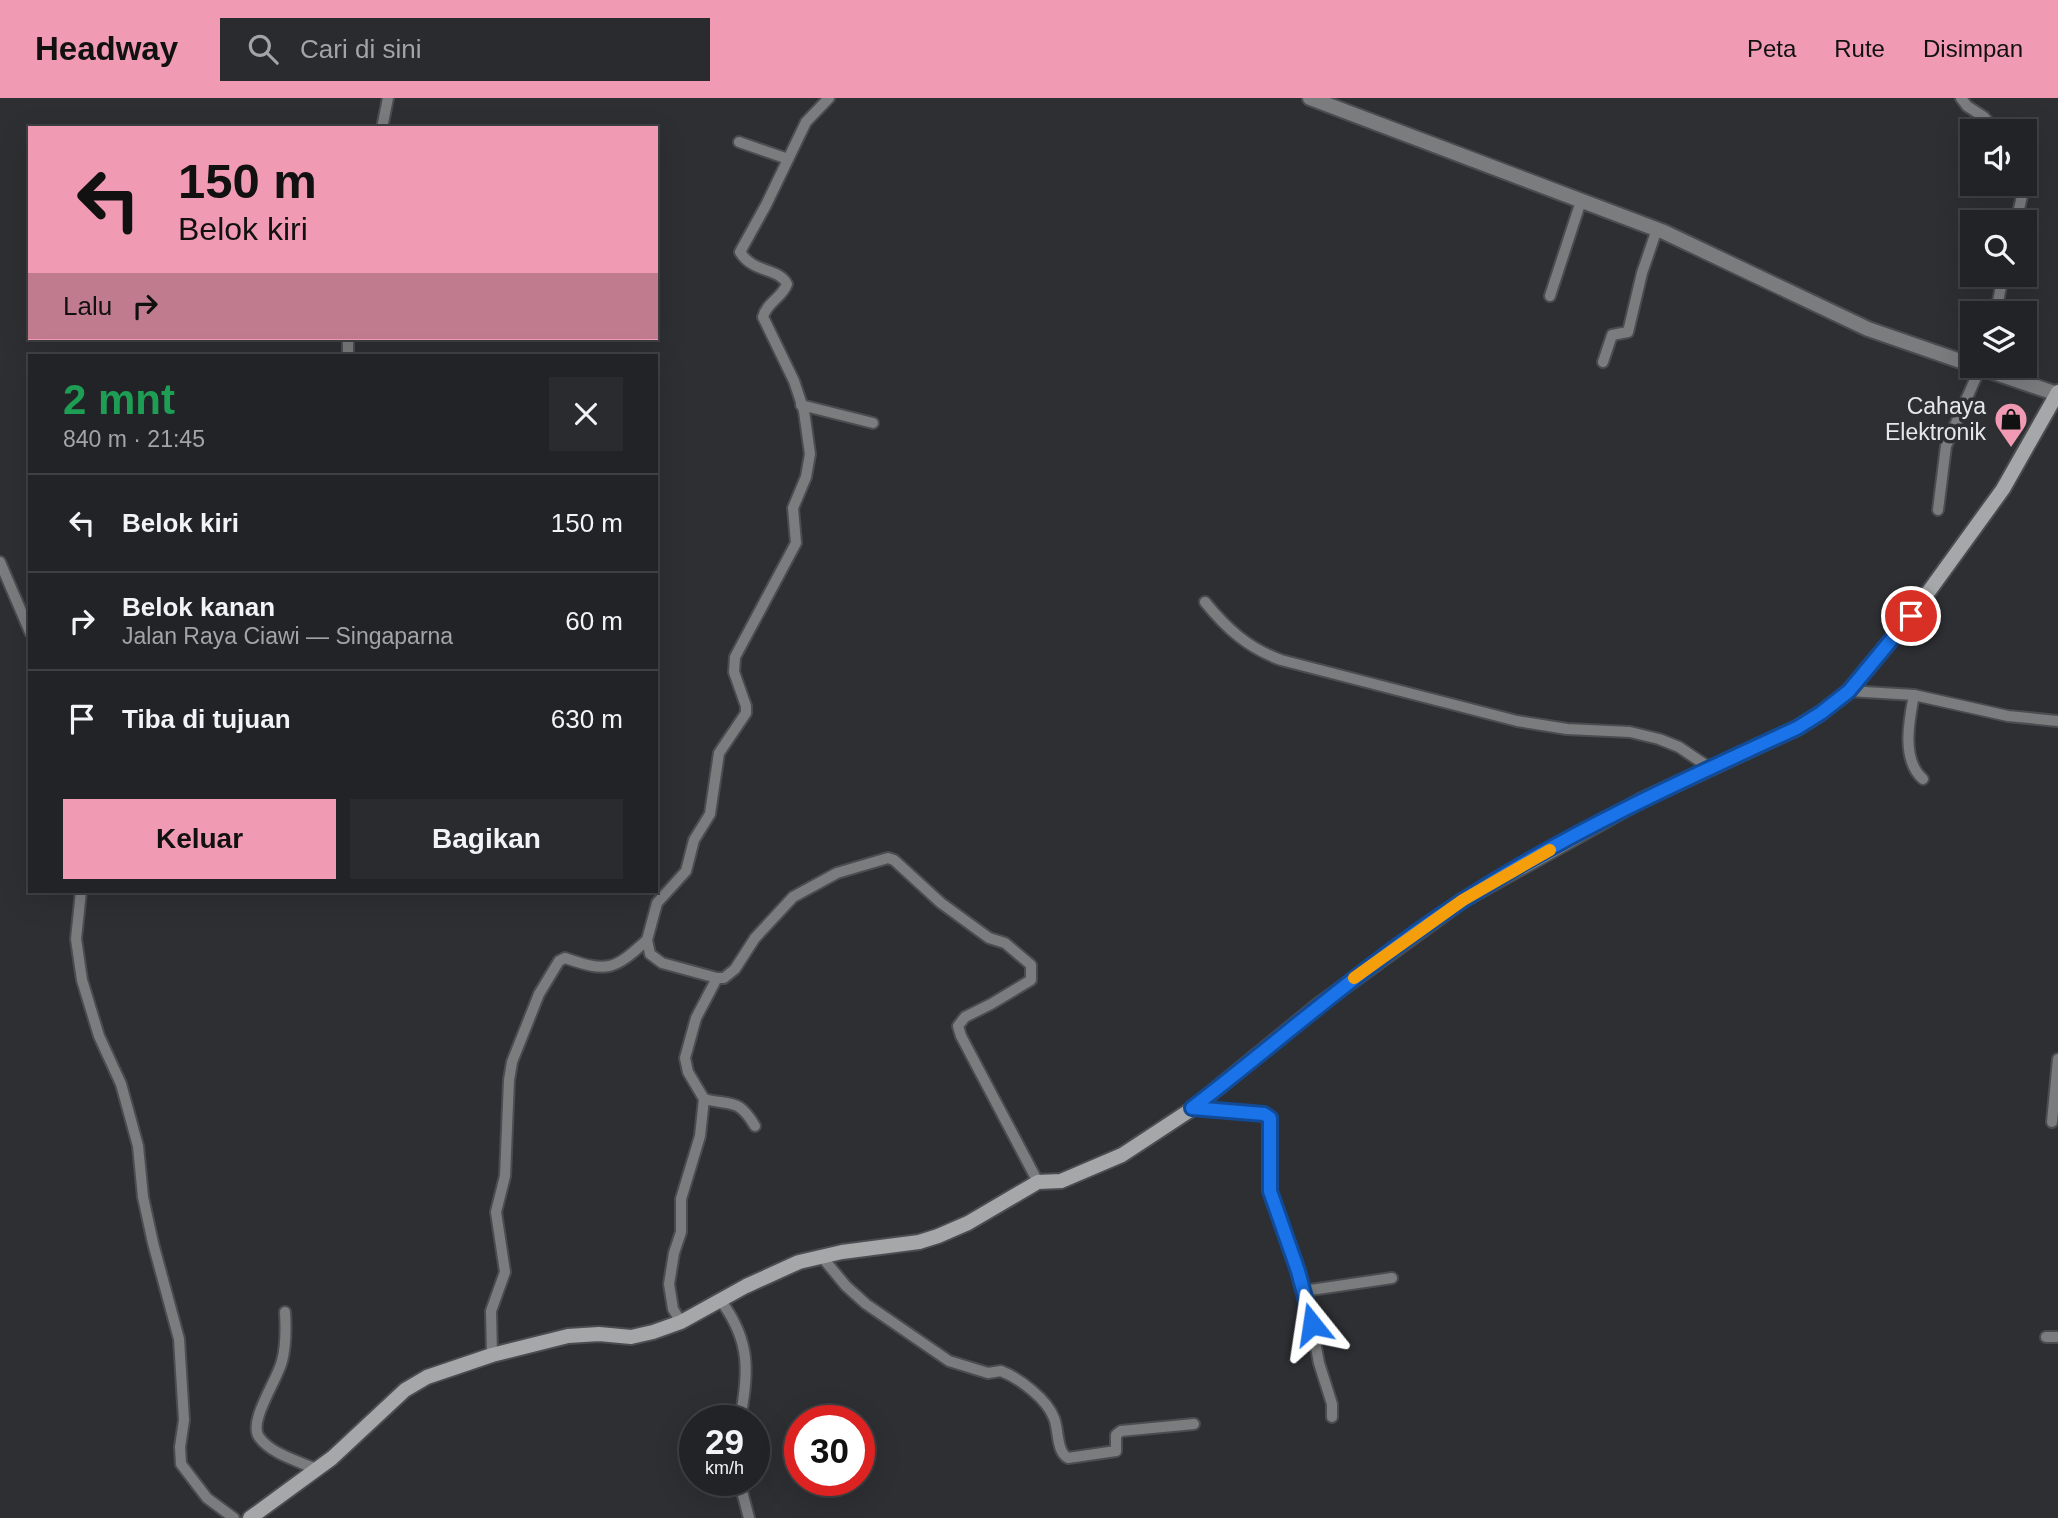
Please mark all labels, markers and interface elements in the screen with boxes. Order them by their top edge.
search box [220,18,710,81]
text: Headway [35,30,178,67]
icon: search [244,30,282,68]
text: Cari di sini [300,34,421,64]
text: Peta [1747,35,1796,62]
text: Rute [1834,35,1885,62]
text: Disimpan [1923,35,2023,62]
map controls [1960,119,2037,378]
button: sound [1960,119,2037,196]
icon: left [63,154,154,245]
text: 150 m [178,154,317,208]
button: search [1960,210,2037,287]
text: Belok kiri [178,211,308,247]
icon: right [126,287,164,325]
text: Lalu [63,291,112,321]
button: layers [1960,301,2037,378]
text: 2 mnt [63,376,175,423]
button: close [549,377,623,451]
place label: Cahaya Elektronik [1885,393,1987,445]
shop icon: Cahaya Elektronik [1992,400,2030,449]
text: 840 m · 21:45 [63,426,205,452]
icon: left [63,504,101,542]
text: Belok kiri [122,508,239,538]
text: 150 m [551,508,623,538]
pin [1881,586,1941,646]
text: Belok kanan [122,592,275,622]
icon: arrive [1892,597,1930,635]
icon: right [63,602,101,640]
text: 60 m [565,606,623,636]
text: Jalan Raya Ciawi — Singaparna [122,623,453,649]
icon: arrive [63,700,101,738]
text: Tiba di tujuan [122,704,291,734]
text: 630 m [551,704,623,734]
button: Keluar [63,799,336,879]
button: Bagikan [350,799,623,879]
position arrow [1275,1287,1349,1361]
speed limit sign: 30 [784,1405,875,1496]
text: 29 [705,1422,744,1461]
text: km/h [705,1458,744,1478]

